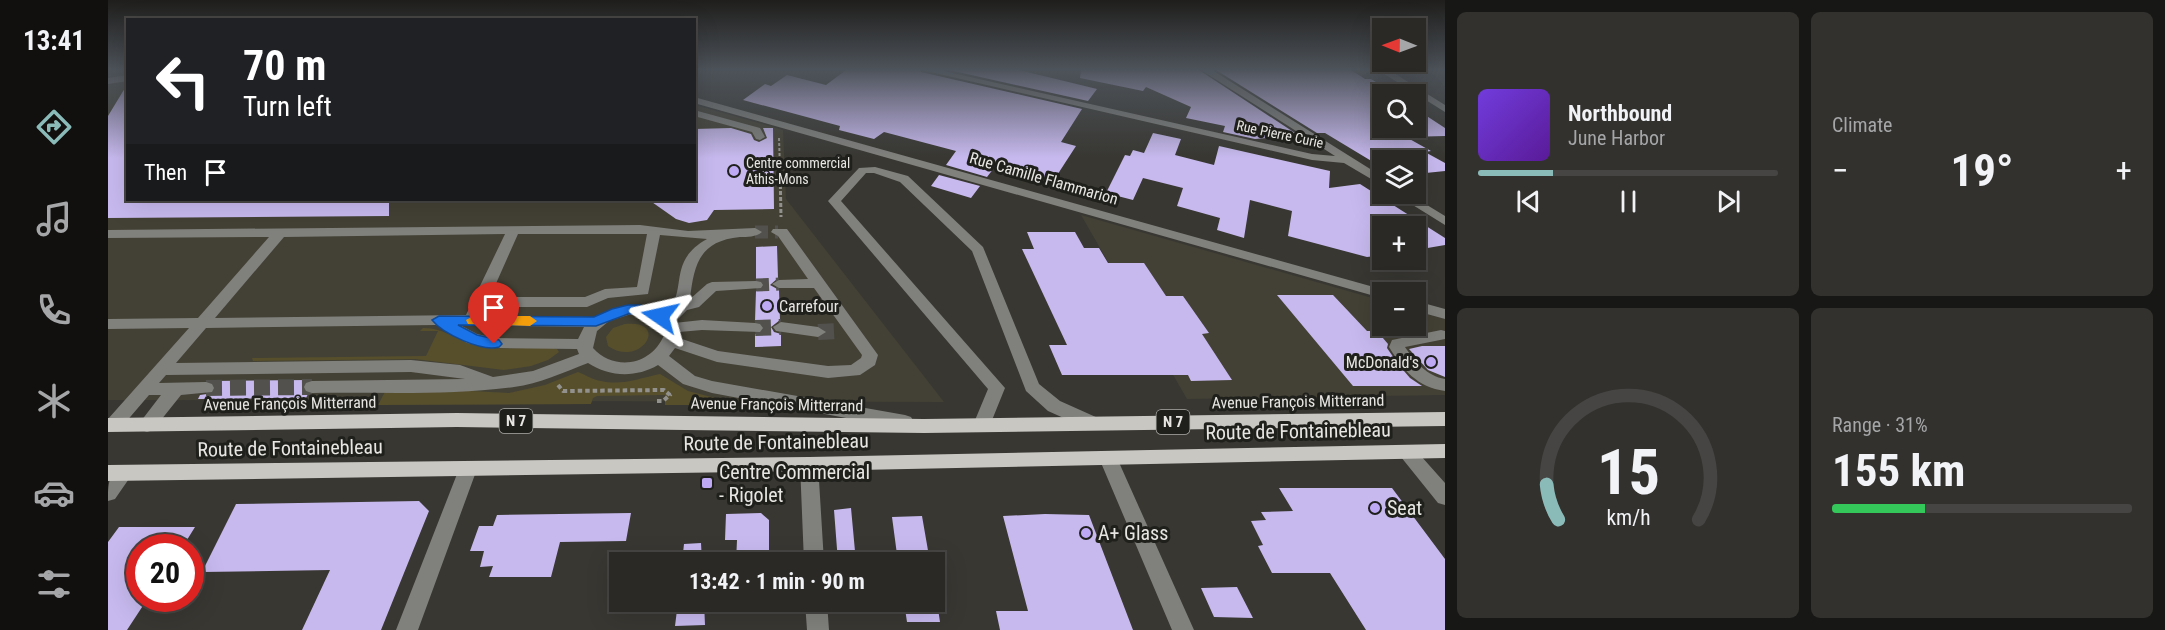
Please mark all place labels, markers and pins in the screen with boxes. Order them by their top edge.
place label: Centre commercial Athis-Mons [746,155,850,187]
marker: Centre commercial Athis-Mons [727,164,741,178]
pin [468,282,519,344]
place label: Carrefour [779,297,839,316]
marker: Carrefour [760,299,774,313]
place label: McDonald's [1346,353,1419,372]
marker: McDonald's [1424,355,1438,369]
place label: Centre Commercial - Rigolet [719,460,870,507]
marker: Centre Commercial - Rigolet [700,476,714,490]
place label: Seat [1387,496,1422,520]
marker: Seat [1368,501,1382,515]
place label: A+ Glass [1098,521,1168,545]
marker: A+ Glass [1079,526,1093,540]

